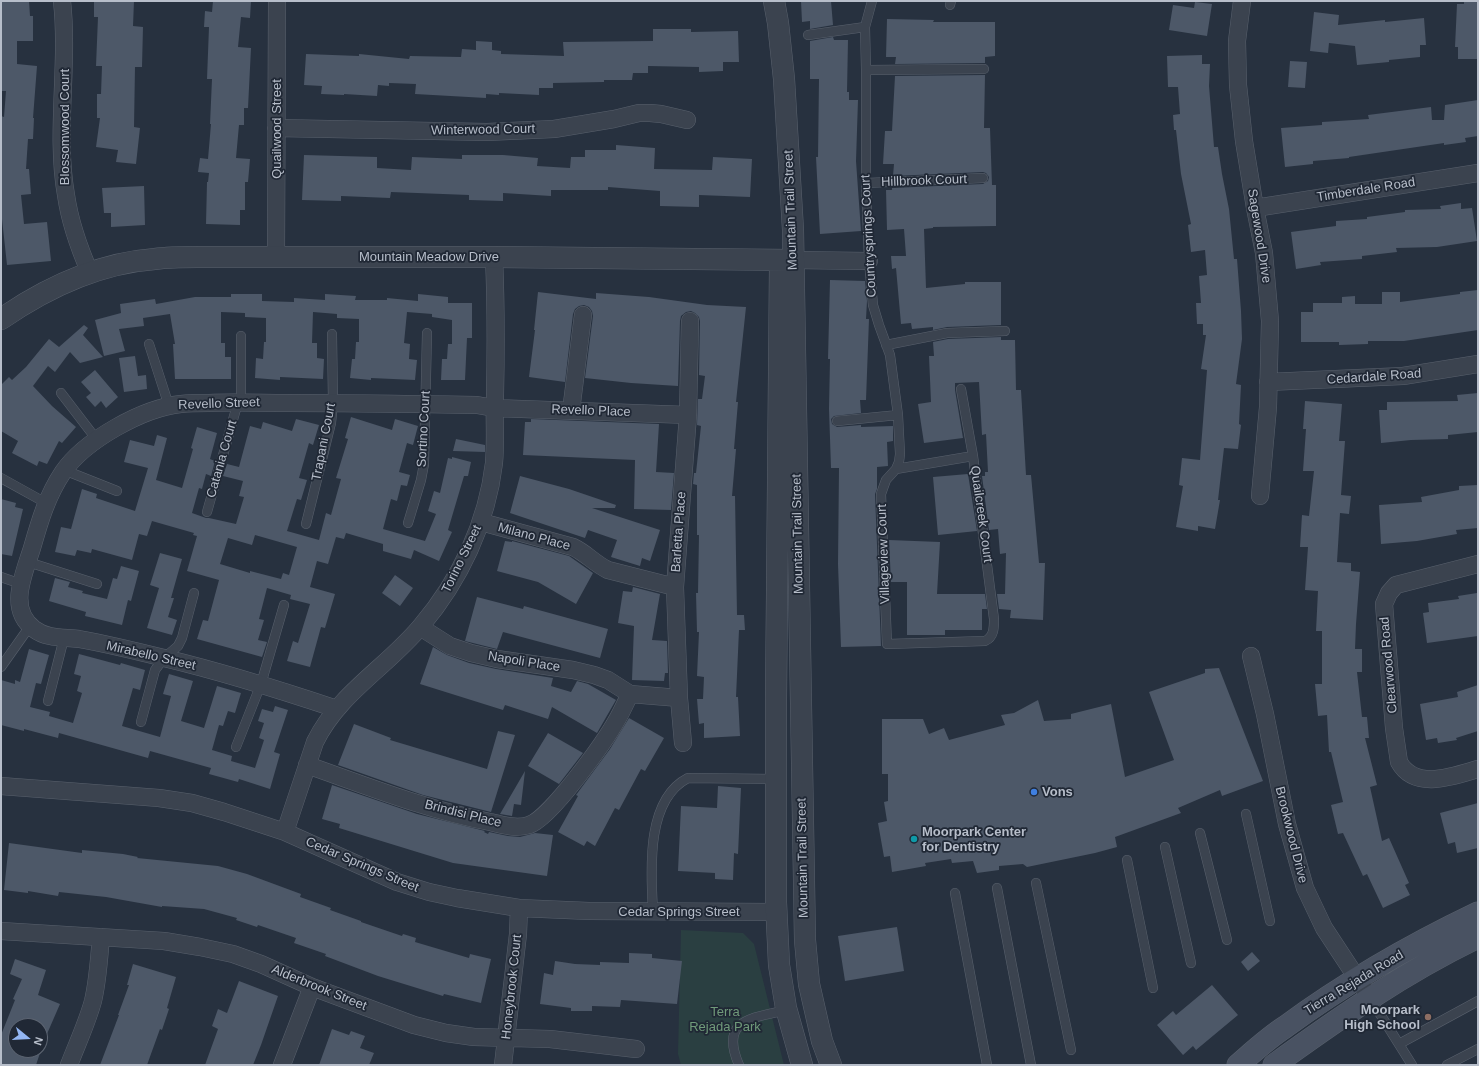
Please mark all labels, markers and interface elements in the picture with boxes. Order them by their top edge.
street label: Blossomwood Court [57,69,73,185]
street label: Quailwood Street [269,79,285,179]
street label: Winterwood Court [431,121,535,139]
street label: Mountain Trail Street [781,150,801,270]
street label: Hillbrook Court [881,172,967,190]
street label: Countrysprings Court [858,174,880,298]
street label: Timberdale Road [1316,175,1416,205]
street label: Sagewood Drive [1244,188,1274,284]
street label: Mountain Meadow Drive [359,249,499,265]
street label: Cedardale Road [1326,366,1422,388]
street label: Sortino Court [414,390,434,468]
street label: Revello Street [178,395,260,413]
street label: Trapani Court [309,402,339,482]
street label: Revello Place [551,402,631,420]
street label: Catania Court [203,418,241,500]
street label: Quailcreek Court [966,465,996,563]
street label: Mountain Trail Street [789,474,807,594]
street label: Barletta Place [668,491,690,573]
street label: Villageview Court [874,504,894,604]
street label: Milano Place [496,520,572,554]
street label: Torino Street [439,522,485,596]
street label: Clearwood Road [1377,616,1401,714]
street label: Mirabello Street [105,638,197,674]
street label: Napoli Place [487,649,561,675]
place label: Vons [1042,784,1073,800]
street label: Brookwood Drive [1271,785,1311,885]
marker: Vons [1029,787,1039,797]
street label: Brindisi Place [423,797,503,831]
street label: Mountain Trail Street [794,798,812,918]
place label: Moorpark Center for Dentistry [922,824,1026,855]
street label: Cedar Springs Street [303,834,421,896]
marker: Moorpark Center for Dentistry [909,834,919,844]
street label: Cedar Springs Street [618,904,740,920]
street label: Honeybrook Court [499,934,525,1040]
street label: Tierra Rejada Road [1302,947,1406,1019]
street label: Alderbrook Street [269,962,369,1014]
place label: Moorpark High School [1344,1002,1420,1033]
park label: Terra Rejada Park [689,1004,761,1035]
marker: Moorpark High School [1423,1012,1433,1022]
north arrow [8,1018,48,1058]
text: N [32,1036,45,1047]

